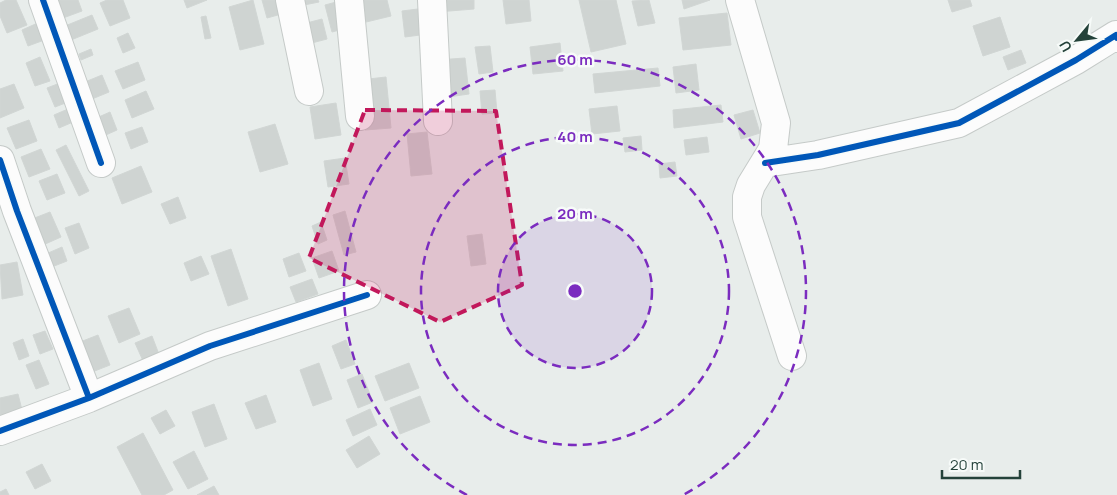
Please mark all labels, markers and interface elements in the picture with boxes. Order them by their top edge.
north arrow [1052,15,1102,65]
text: U [1054,38,1076,56]
text: 60 m [557,49,593,70]
text: 40 m [557,126,593,147]
text: 20 m [557,203,593,224]
centre of rings [566,282,584,300]
scale bar [942,448,1020,480]
text: 20 m [950,454,983,475]

